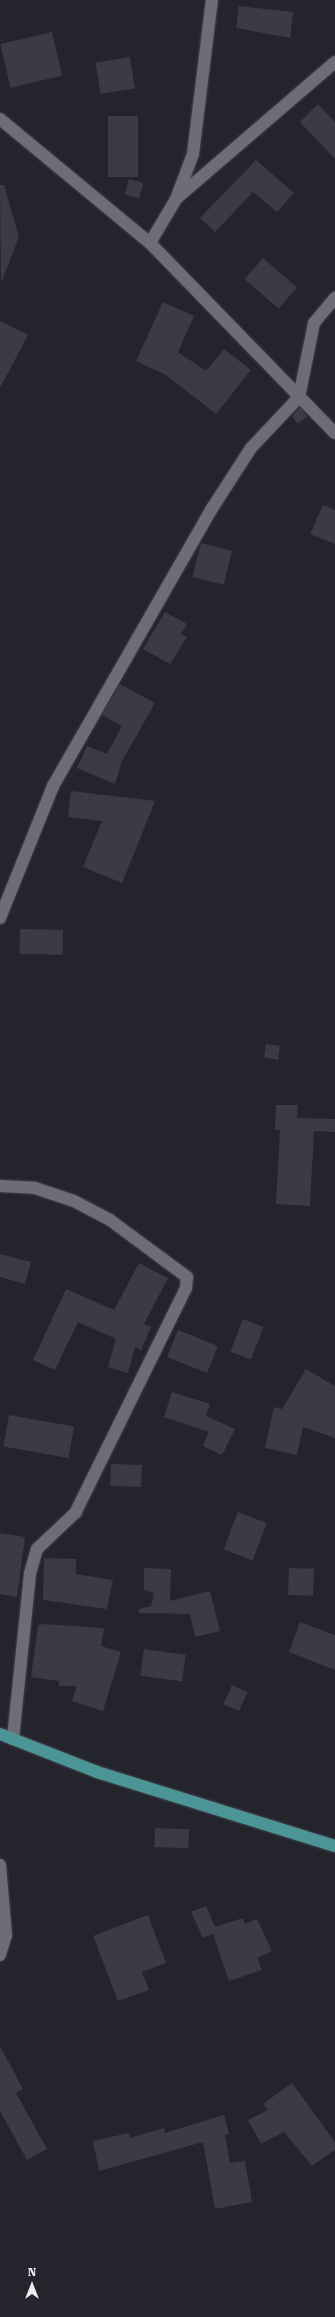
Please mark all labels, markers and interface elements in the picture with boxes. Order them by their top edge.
north arrow [12,2265,52,2305]
text: N [28,2266,36,2279]

